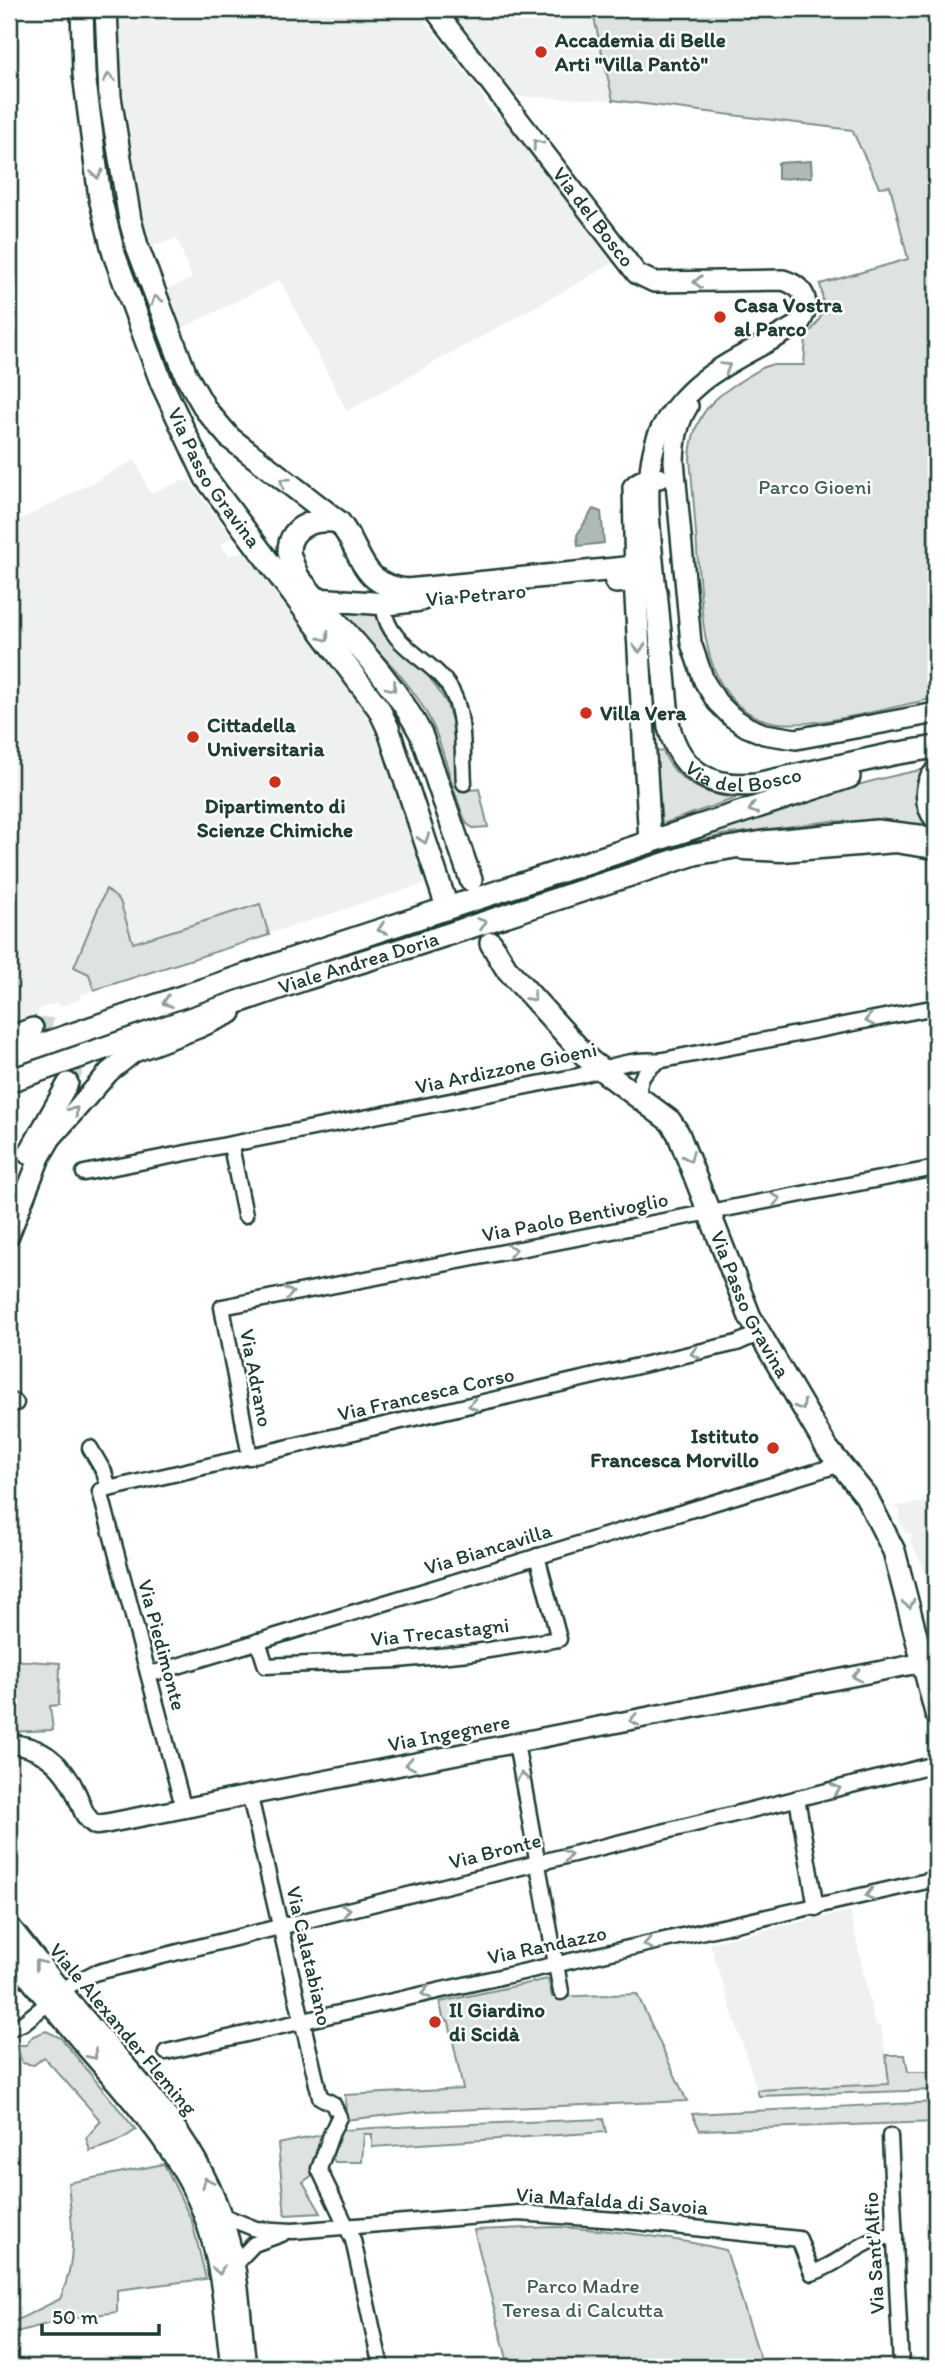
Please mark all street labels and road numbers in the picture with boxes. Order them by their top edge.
street label: Via del Bosco [547,162,640,272]
street label: Via Passo Gravina [163,403,267,553]
street label: Via Petraro [425,578,527,611]
street label: Via del Bosco [680,755,804,797]
street label: Viale Andrea Doria [275,925,442,999]
street label: Via Ardizzone Gioeni [413,1036,599,1099]
street label: Via Paolo Bentivoglio [480,1186,670,1247]
street label: Via Passo Gravina [705,1227,796,1382]
street label: Via Adrano [235,1327,278,1429]
street label: Via Francesca Corso [335,1361,517,1426]
street label: Via Biancavilla [421,1517,555,1580]
street label: Via Piedimonte [133,1577,192,1713]
street label: Via Trecastagni [369,1612,510,1651]
street label: Via Ingegnere [386,1708,512,1757]
street label: Via Bronte [446,1827,544,1874]
street label: Via Calatabiano [281,1884,338,2028]
street label: Via Randazzo [485,1920,609,1969]
street label: Viale Alexander Fleming [44,1938,203,2120]
street label: Via Mafalda di Savoia [515,2181,709,2220]
street label: Via Sant'Alfio [858,2191,889,2315]

